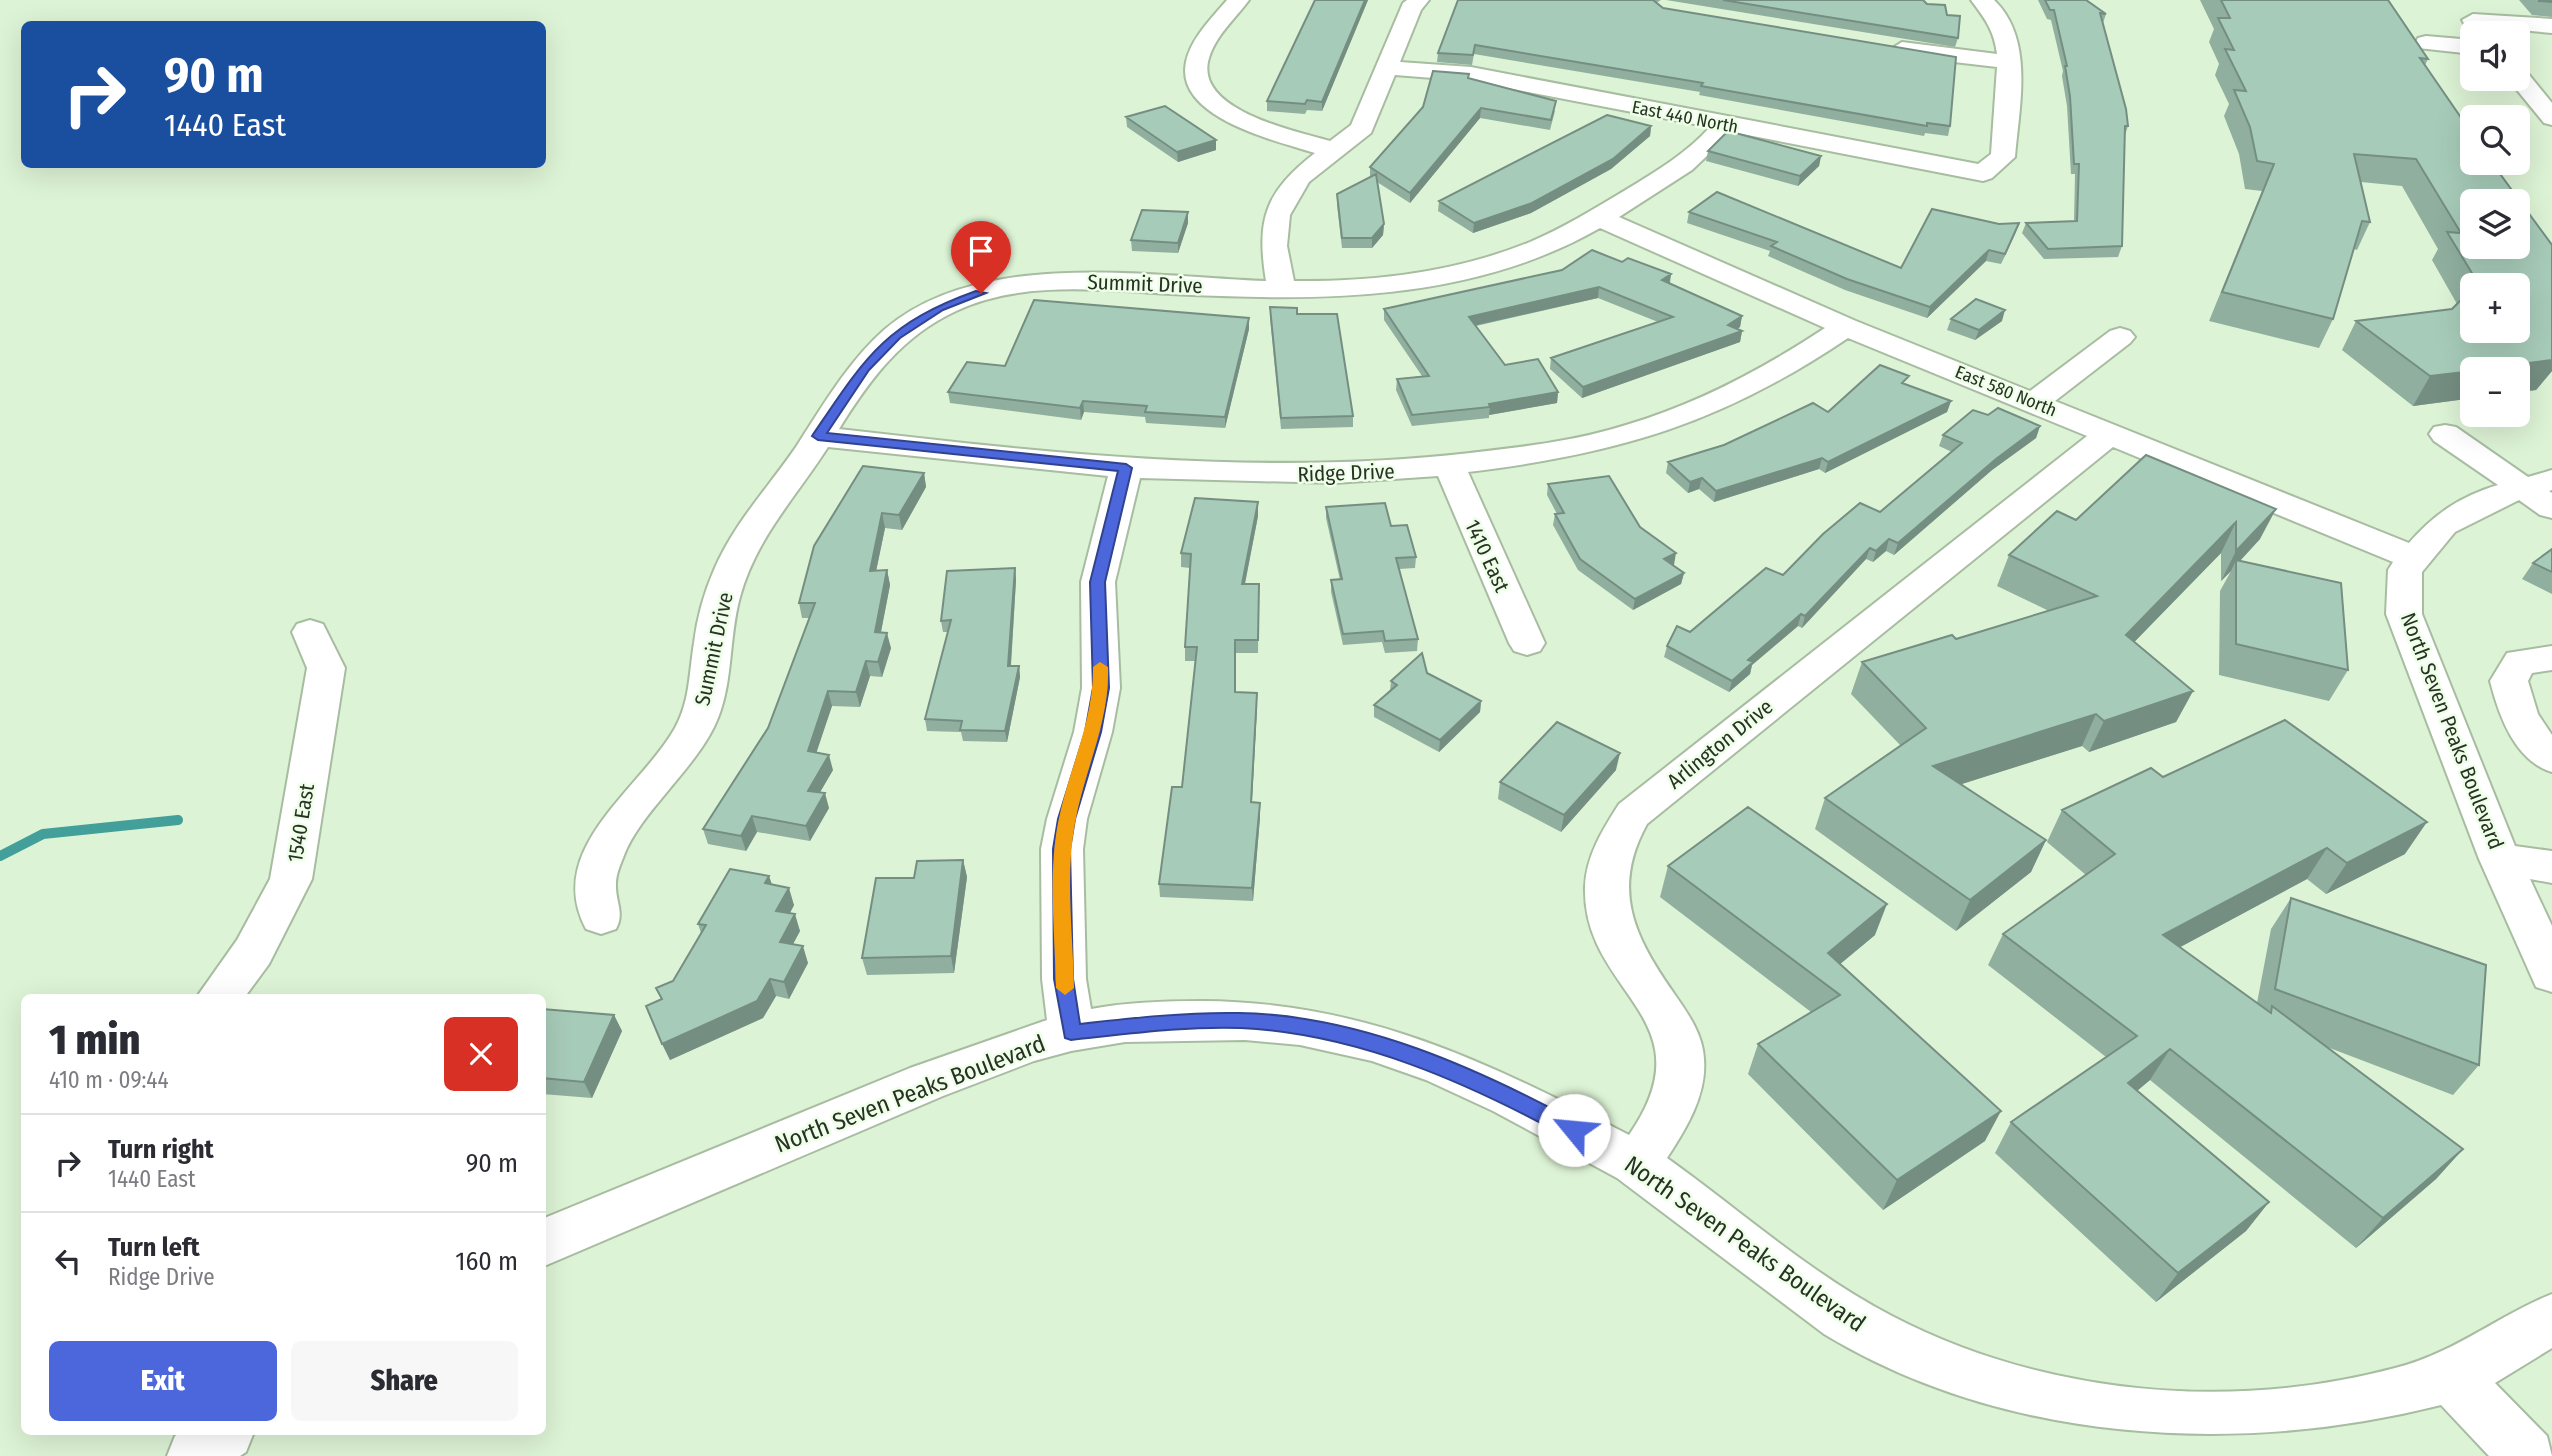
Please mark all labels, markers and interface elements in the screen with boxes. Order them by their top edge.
map controls [2460,21,2530,427]
button: sound [2460,21,2530,91]
text: 90 m [164,46,264,105]
icon: right [49,49,140,140]
street label: East 440 North [1630,96,1740,138]
button: search [2460,105,2530,175]
text: 1440 East [164,106,286,144]
button: layers [2460,189,2530,259]
pin [951,221,1011,293]
icon: arrive [962,232,1000,270]
street label: Summit Drive [1087,269,1203,299]
button: + [2460,273,2530,343]
button: − [2460,357,2530,427]
street label: East 580 North [1952,361,2060,421]
street label: Ridge Drive [1297,458,1395,488]
street label: 1410 East [1459,516,1515,596]
street label: Summit Drive [689,590,739,708]
street label: North Seven Peaks Boulevard [2395,609,2509,853]
street label: Arlington Drive [1662,694,1778,794]
street label: 1540 East [282,782,320,864]
text: 1 min [49,1015,140,1065]
button: close [444,1017,518,1091]
street label: North Seven Peaks Boulevard [771,1029,1049,1159]
text: 410 m · 09:44 [49,1066,169,1094]
position arrow [1537,1093,1611,1167]
text: Turn right [108,1134,214,1165]
icon: right [49,1144,87,1182]
text: 90 m [466,1148,518,1179]
street label: North Seven Peaks Boulevard [1619,1150,1871,1338]
text: 1440 East [108,1165,196,1193]
text: Turn left [108,1232,200,1263]
icon: left [49,1242,87,1280]
text: 160 m [455,1246,518,1277]
text: Ridge Drive [108,1263,215,1291]
button: Exit [49,1341,277,1421]
button: Share [291,1341,518,1421]

